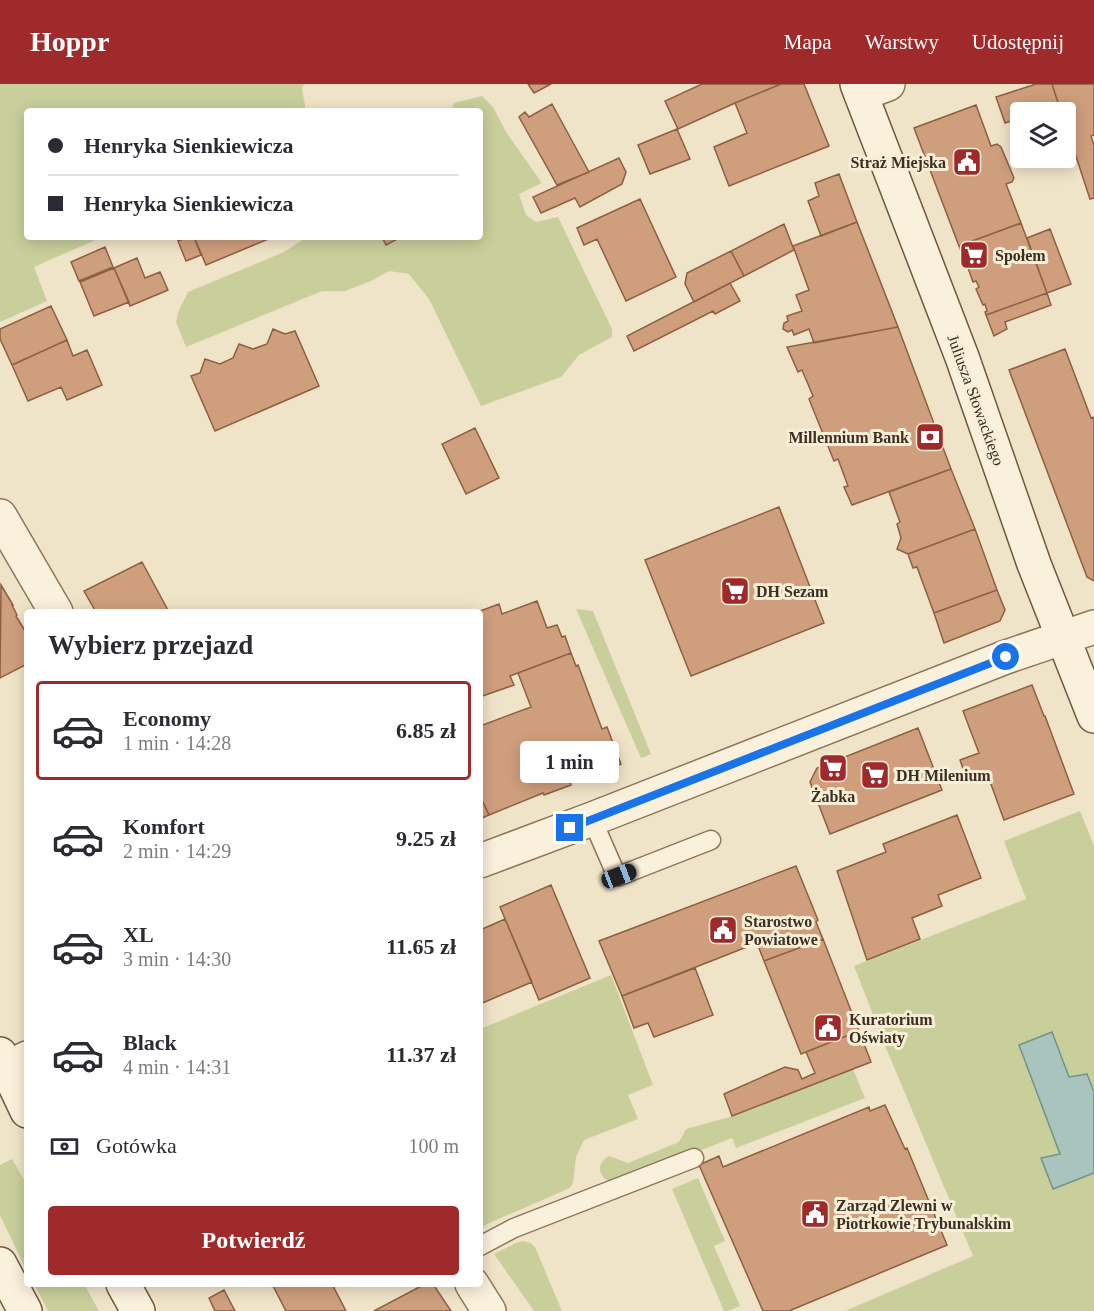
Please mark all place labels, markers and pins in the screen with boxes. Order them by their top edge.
public building icon: Straż Miejska [951,146,983,178]
place label: Straż Miejska [850,154,946,172]
supermarket icon: Społem [958,239,990,271]
place label: Społem [995,247,1046,265]
bank icon: Millennium Bank [914,421,946,453]
place label: Millennium Bank [789,429,909,446]
supermarket icon: DH Sezam [719,575,751,607]
place label: DH Sezam [756,583,829,600]
supermarket icon: Żabka [817,752,849,784]
supermarket icon: DH Milenium [859,759,891,791]
place label: DH Milenium [896,767,991,784]
place label: Żabka [811,787,855,805]
place label: Starostwo Powiatowe [744,913,818,948]
public building icon: Starostwo Powiatowe [707,914,739,946]
place label: Kuratorium Oświaty [849,1011,933,1047]
public building icon: Kuratorium Oświaty [812,1012,844,1044]
place label: Zarząd Zlewni w Piotrkowie Trybunalskim [836,1197,1012,1233]
public building icon: Zarząd Zlewni w Piotrkowie Trybunalskim [799,1198,831,1230]

